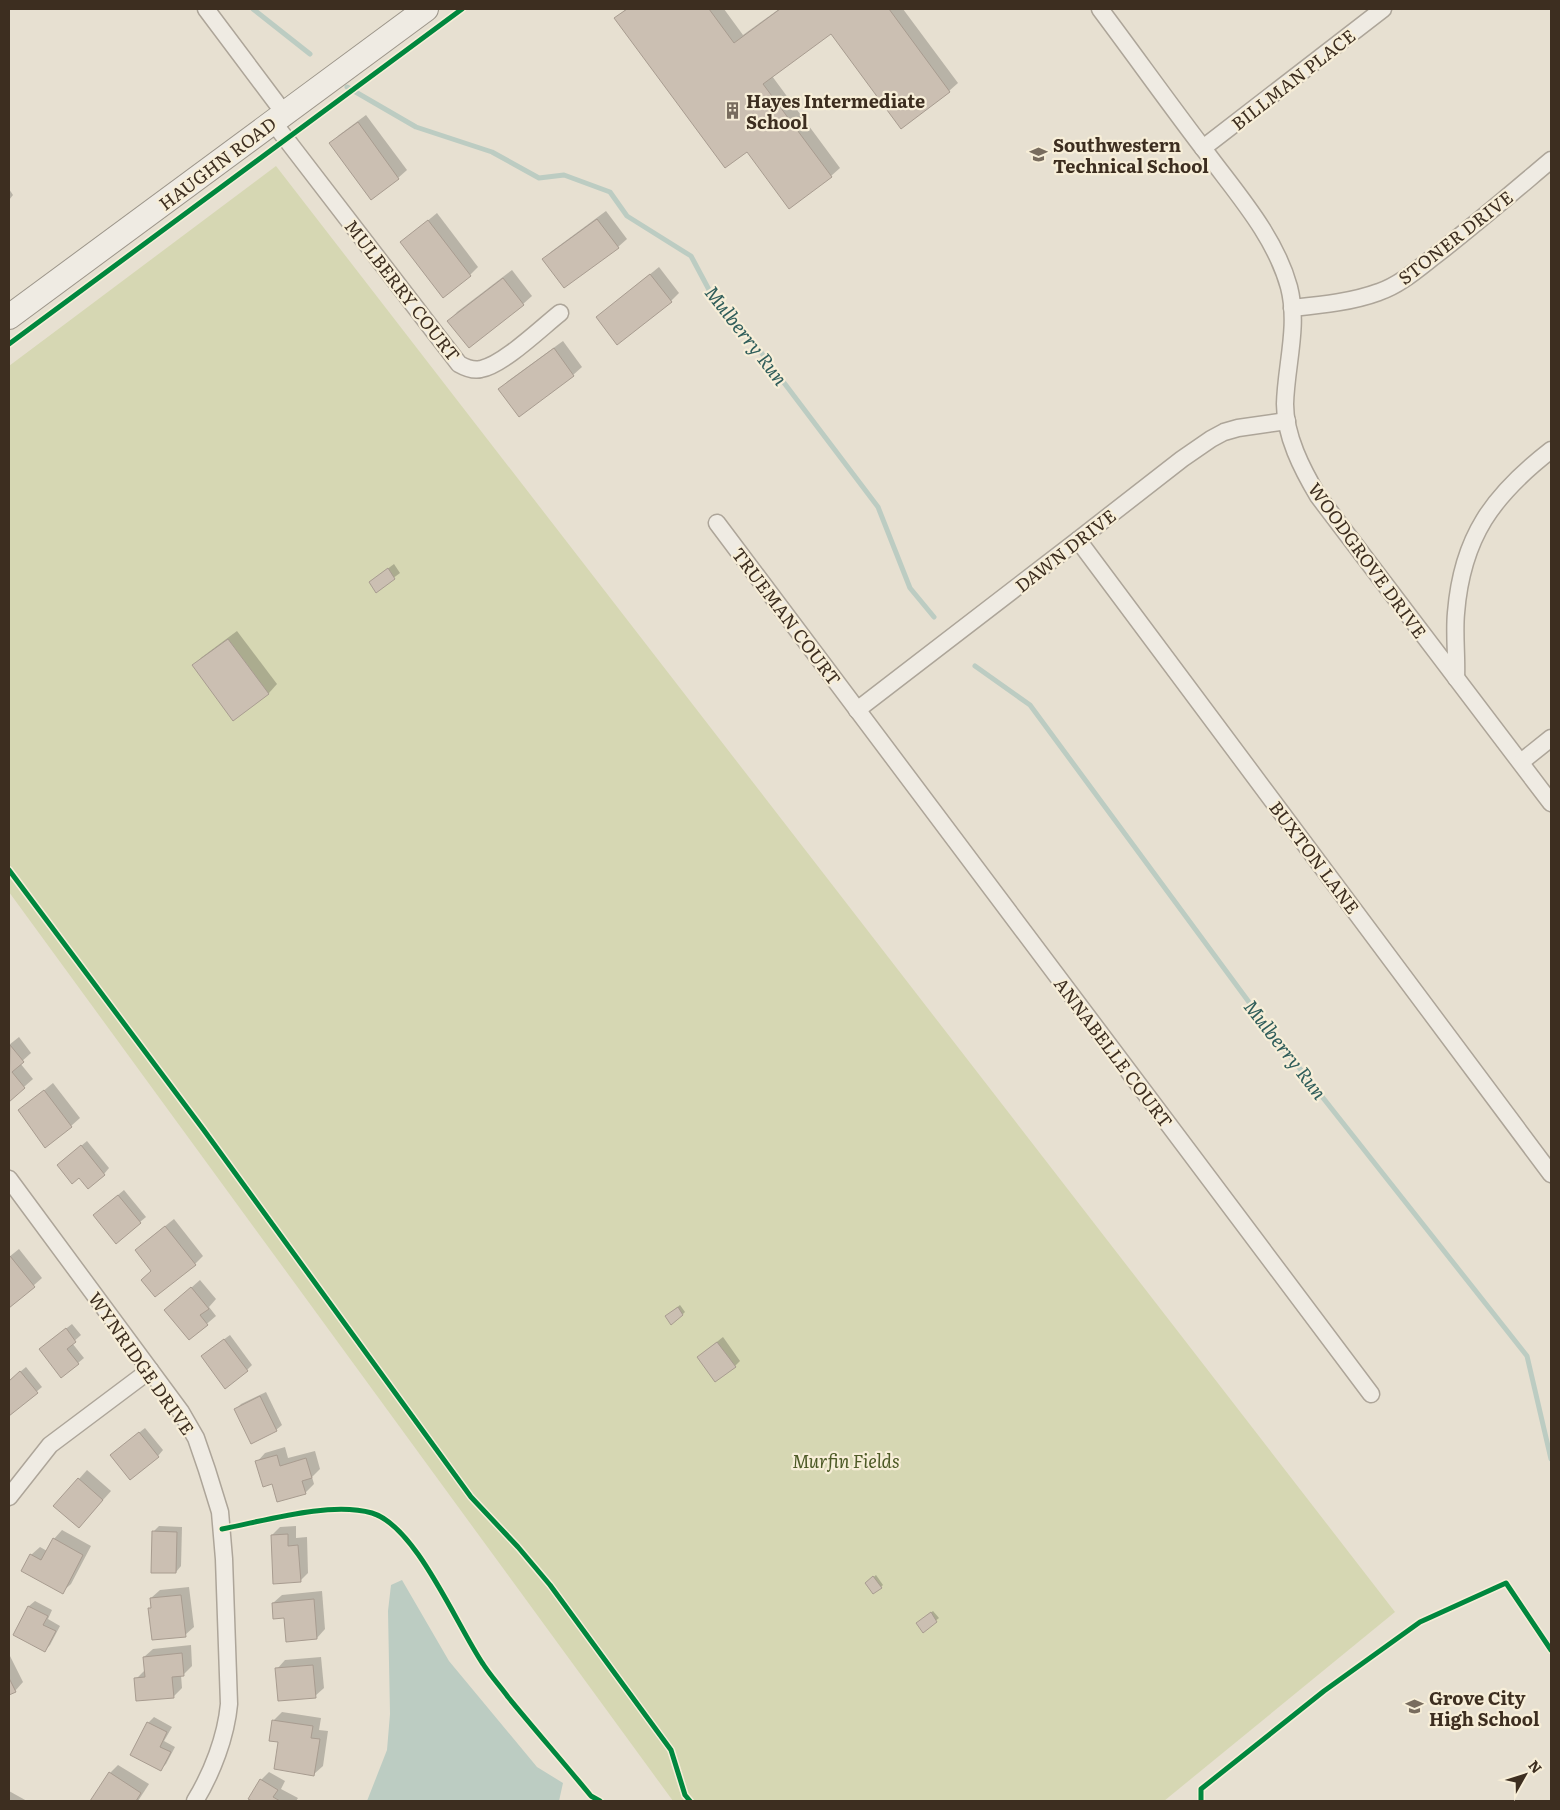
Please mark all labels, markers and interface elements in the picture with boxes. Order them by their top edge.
street label: BILLMAN PLACE [1225,22,1361,136]
place label: Hayes Intermediate School [746,87,925,135]
building icon: Hayes Intermediate School [722,100,742,120]
street label: HAUGHN ROAD [152,110,282,216]
place label: Southwestern Technical School [1053,131,1209,179]
school or university icon: Southwestern Technical School [1029,144,1049,164]
street label: STONER DRIVE [1392,183,1518,291]
street label: MULBERRY COURT [339,213,467,367]
water label: Mulberry Run [699,279,795,391]
street label: WOODGROVE DRIVE [1302,476,1434,644]
street label: DAWN DRIVE [1009,502,1121,598]
street label: TRUEMAN COURT [726,541,848,691]
street label: BUXTON LANE [1263,795,1367,919]
street label: ANNABELLE COURT [1048,971,1180,1133]
water label: Mulberry Run [1238,993,1334,1105]
street label: WYNRIDGE DRIVE [82,1286,202,1440]
park label: Murfin Fields [792,1447,900,1474]
place label: Grove City High School [1429,1684,1540,1732]
school or university icon: Grove City High School [1405,1697,1425,1717]
north arrow [1500,1750,1550,1800]
text: N [1524,1755,1548,1777]

